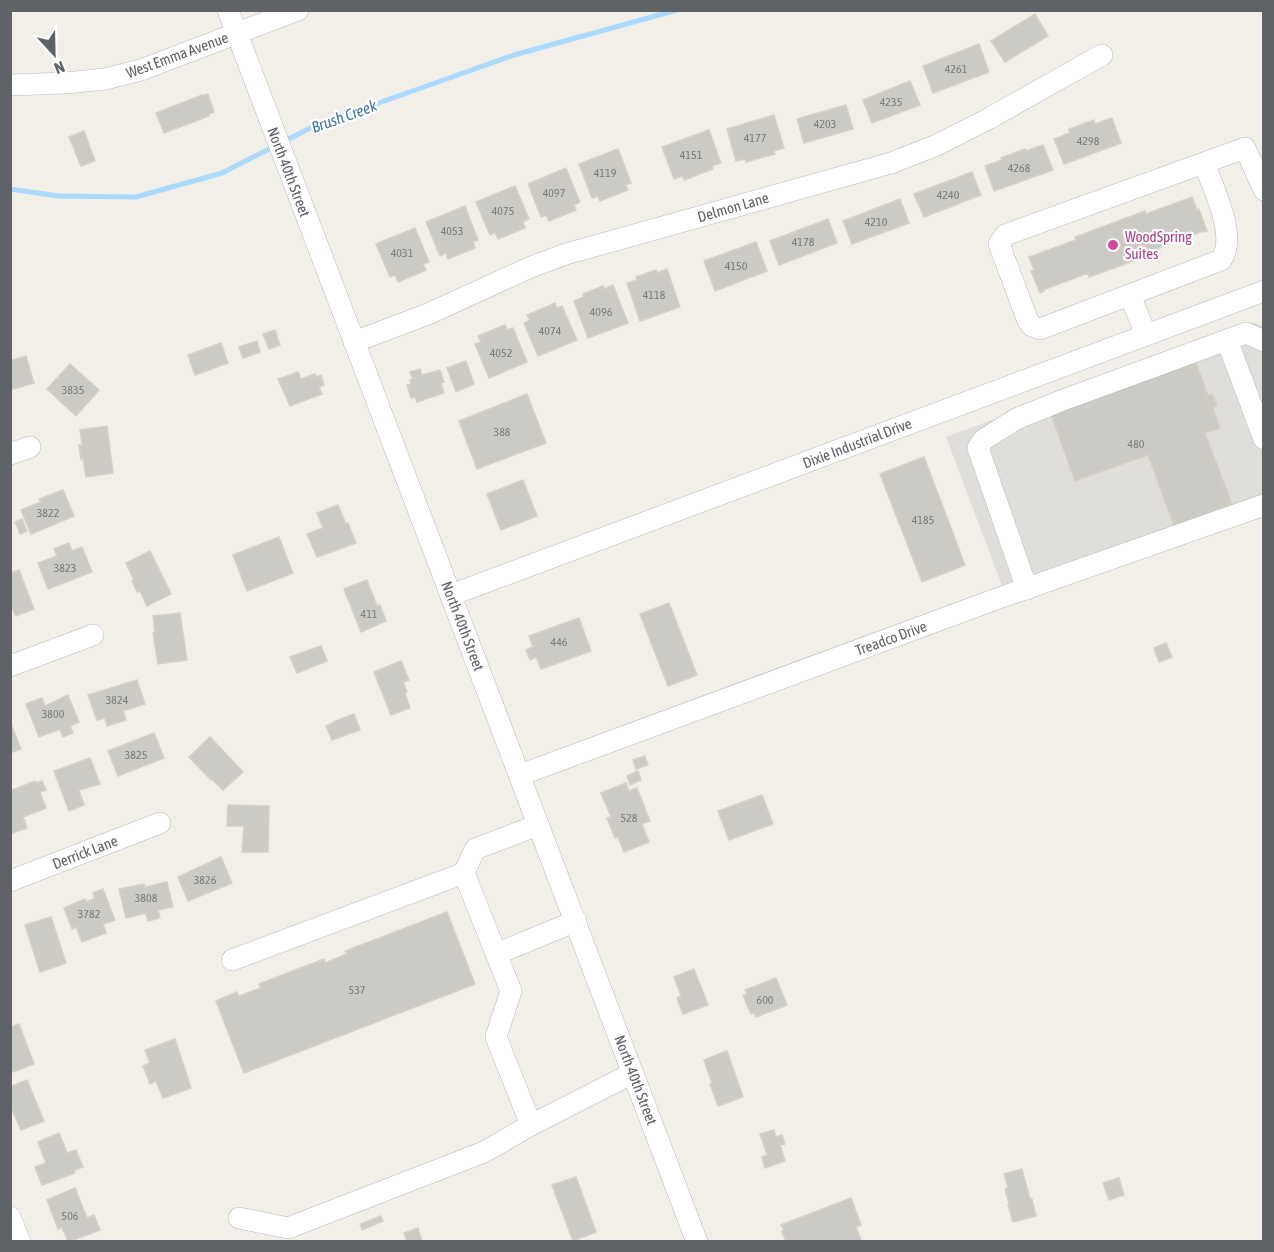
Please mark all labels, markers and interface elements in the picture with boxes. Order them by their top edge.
north arrow [24,24,84,84]
street label: West Emma Avenue [124,29,231,81]
text: N [52,58,67,78]
house number: 4261 [945,62,968,76]
house number: 4235 [880,95,902,109]
water label: Brush Creek [309,96,380,136]
house number: 4203 [814,117,836,131]
street label: North 40th Street [264,125,314,219]
house number: 4177 [744,131,767,145]
house number: 4298 [1077,134,1100,148]
house number: 4151 [680,148,703,162]
house number: 4268 [1008,161,1031,175]
house number: 4119 [594,166,617,180]
house number: 4097 [543,186,566,200]
house number: 4240 [937,188,960,202]
street label: Delmon Lane [695,189,771,225]
house number: 4075 [492,204,514,218]
house number: 4210 [865,215,888,229]
house number: 4053 [441,224,463,238]
place label: WoodSpring Suites [1125,228,1192,262]
house number: 4178 [792,235,815,249]
marker: WoodSpring Suites [1106,238,1120,252]
house number: 4031 [391,246,414,260]
house number: 4150 [725,259,748,273]
house number: 4118 [643,288,666,302]
house number: 4096 [590,305,613,319]
house number: 4074 [539,324,562,338]
house number: 4052 [490,346,512,360]
house number: 3835 [62,383,84,397]
street label: Dixie Industrial Drive [800,414,914,472]
house number: 388 [494,425,511,439]
house number: 480 [1128,437,1145,451]
house number: 3822 [37,506,59,520]
house number: 4185 [912,513,934,527]
house number: 3823 [54,561,76,575]
street label: North 40th Street [438,579,488,673]
house number: 411 [361,607,378,621]
street label: Treadco Drive [853,617,929,659]
house number: 446 [551,635,568,649]
house number: 3824 [106,693,129,707]
house number: 3800 [42,707,65,721]
house number: 3825 [125,748,147,762]
house number: 528 [621,811,638,825]
street label: Derrick Lane [50,832,120,872]
house number: 3826 [194,873,217,887]
house number: 3808 [135,891,158,905]
house number: 3782 [78,907,100,921]
house number: 537 [349,983,366,997]
house number: 600 [757,993,774,1007]
street label: North 40th Street [611,1033,661,1127]
house number: 506 [62,1209,79,1223]

